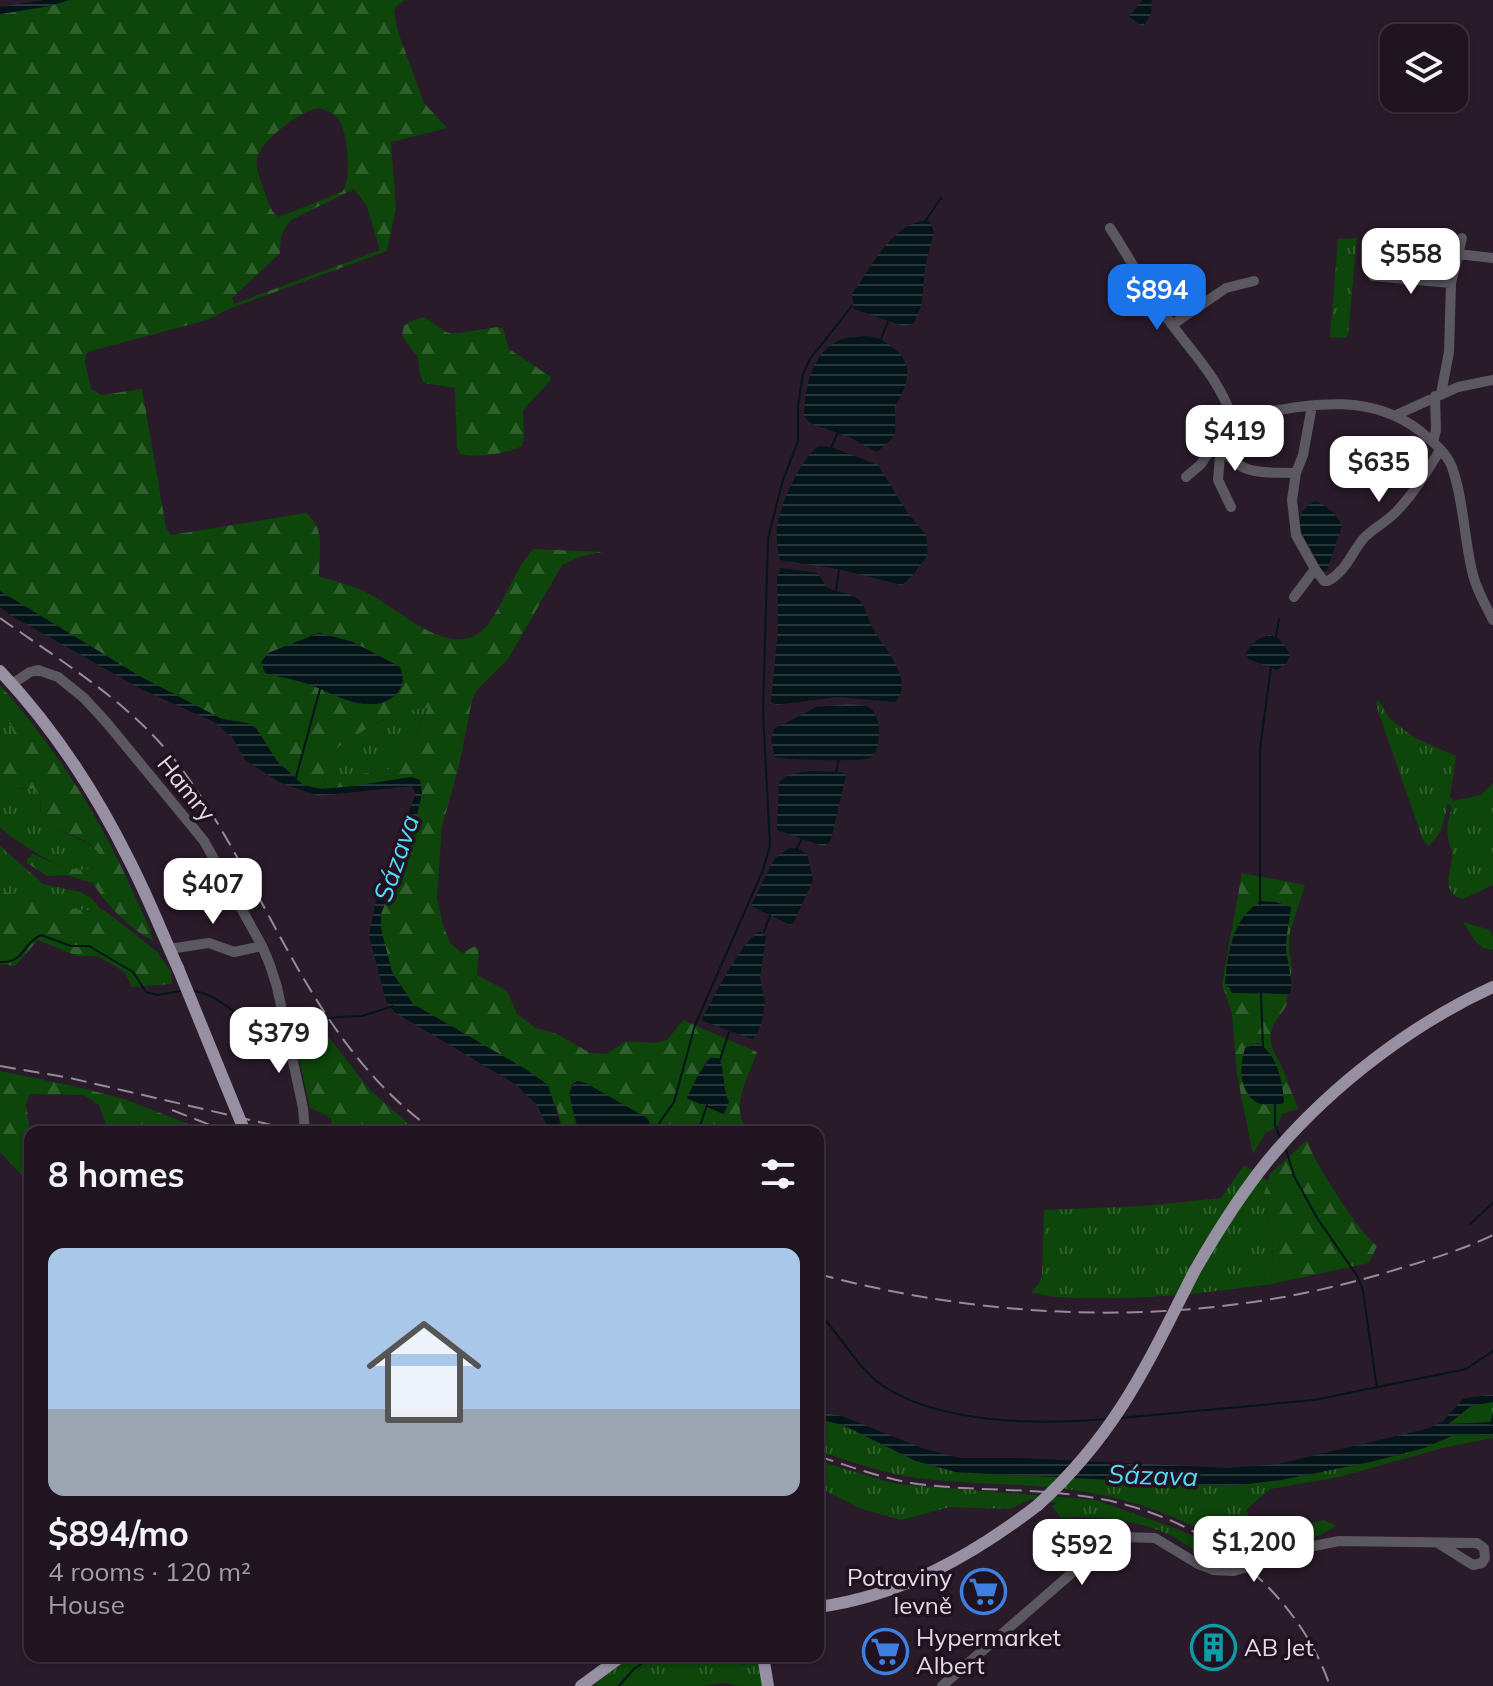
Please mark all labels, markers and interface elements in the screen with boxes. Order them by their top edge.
map controls [1380,24,1468,112]
button: layers [1380,24,1468,112]
pin: $558 [1364,228,1458,296]
text: $558 [1380,237,1442,270]
pin: $894 [1110,264,1204,332]
text: $894 [1126,273,1188,306]
pin: $419 [1188,405,1282,473]
text: $419 [1204,414,1266,447]
pin: $635 [1332,436,1426,504]
text: $635 [1348,445,1410,478]
street label: Hamry [151,749,223,827]
water label: Sázava [366,810,426,906]
pin: $407 [166,858,260,926]
text: $407 [182,867,244,900]
pin: $379 [232,1007,326,1075]
text: $379 [248,1016,310,1049]
icon: filters [756,1152,800,1196]
text: 8 homes [48,1153,185,1196]
icon: home [352,1300,496,1444]
water label: Sázava [1108,1457,1198,1493]
text: $894/mo [48,1512,189,1555]
pin: $1,200 [1189,1516,1319,1584]
pin: $592 [1035,1519,1129,1587]
text: $1,200 [1212,1525,1296,1558]
text: $592 [1051,1528,1113,1561]
text: 4 rooms · 120 m² [48,1555,251,1588]
place label: Potraviny levně [847,1562,952,1620]
supermarket icon: Potraviny levně [959,1567,1007,1615]
text: House [48,1588,125,1621]
place label: Hypermarket Albert [916,1622,1061,1680]
building icon: AB Jet [1189,1623,1237,1671]
supermarket icon: Hypermarket Albert [861,1627,909,1675]
place label: AB Jet [1244,1632,1314,1662]

